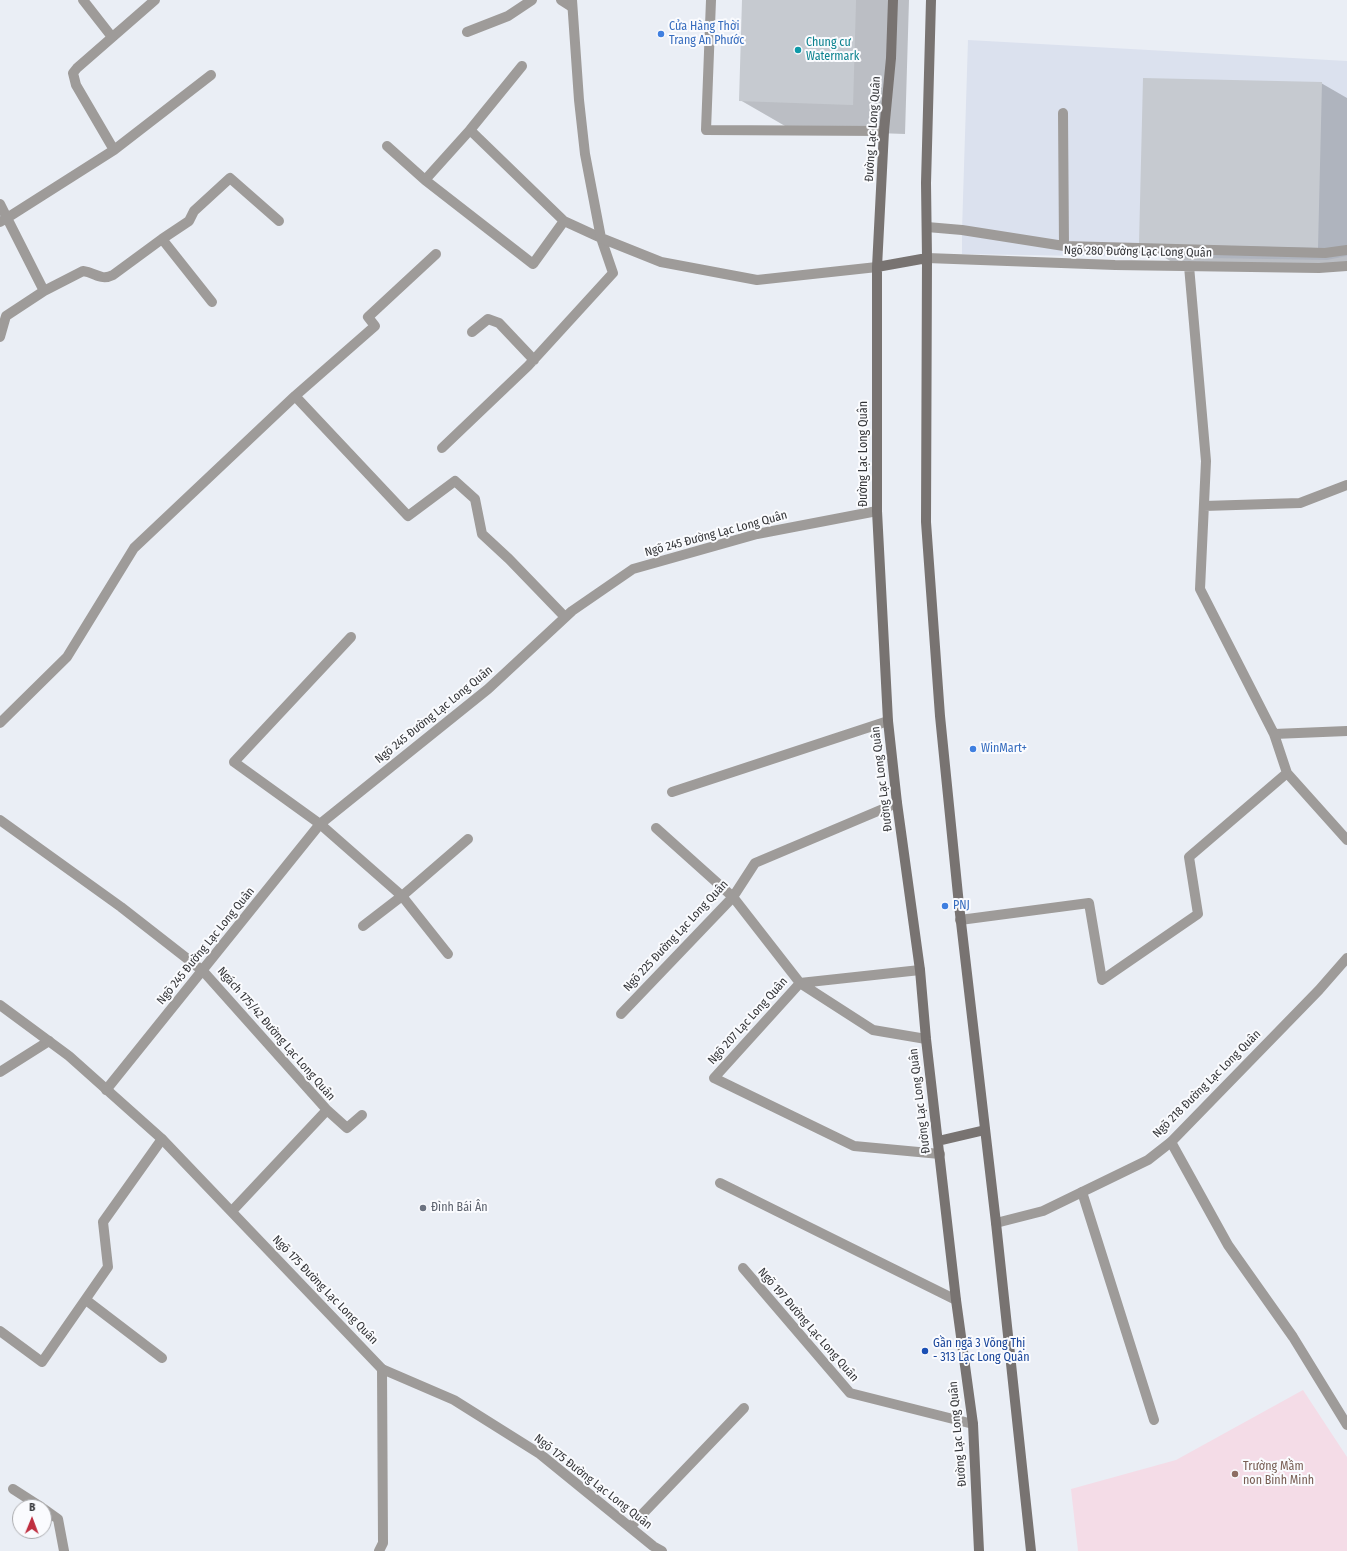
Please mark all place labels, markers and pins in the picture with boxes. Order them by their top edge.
place label: Cửa Hàng Thời Trang An Phước [669,20,744,48]
marker: Cửa Hàng Thời Trang An Phước [656,29,666,39]
place label: Chung cư Watermark [806,36,859,64]
marker: Chung cư Watermark [793,45,803,55]
place label: WinMart+ [981,742,1027,756]
marker: WinMart+ [968,744,978,754]
place label: PNJ [953,899,970,913]
marker: PNJ [940,901,950,911]
place label: Đình Bái Ân [431,1201,488,1215]
marker: Đình Bái Ân [418,1203,428,1213]
place label: Gần ngã 3 Võng Thị - 313 Lạc Long Quân [933,1337,1030,1365]
marker: Gần ngã 3 Võng Thị - 313 Lạc Long Quân [920,1346,930,1356]
place label: Trường Mầm non Bình Minh [1243,1460,1314,1488]
marker: Trường Mầm non Bình Minh [1230,1469,1240,1479]

